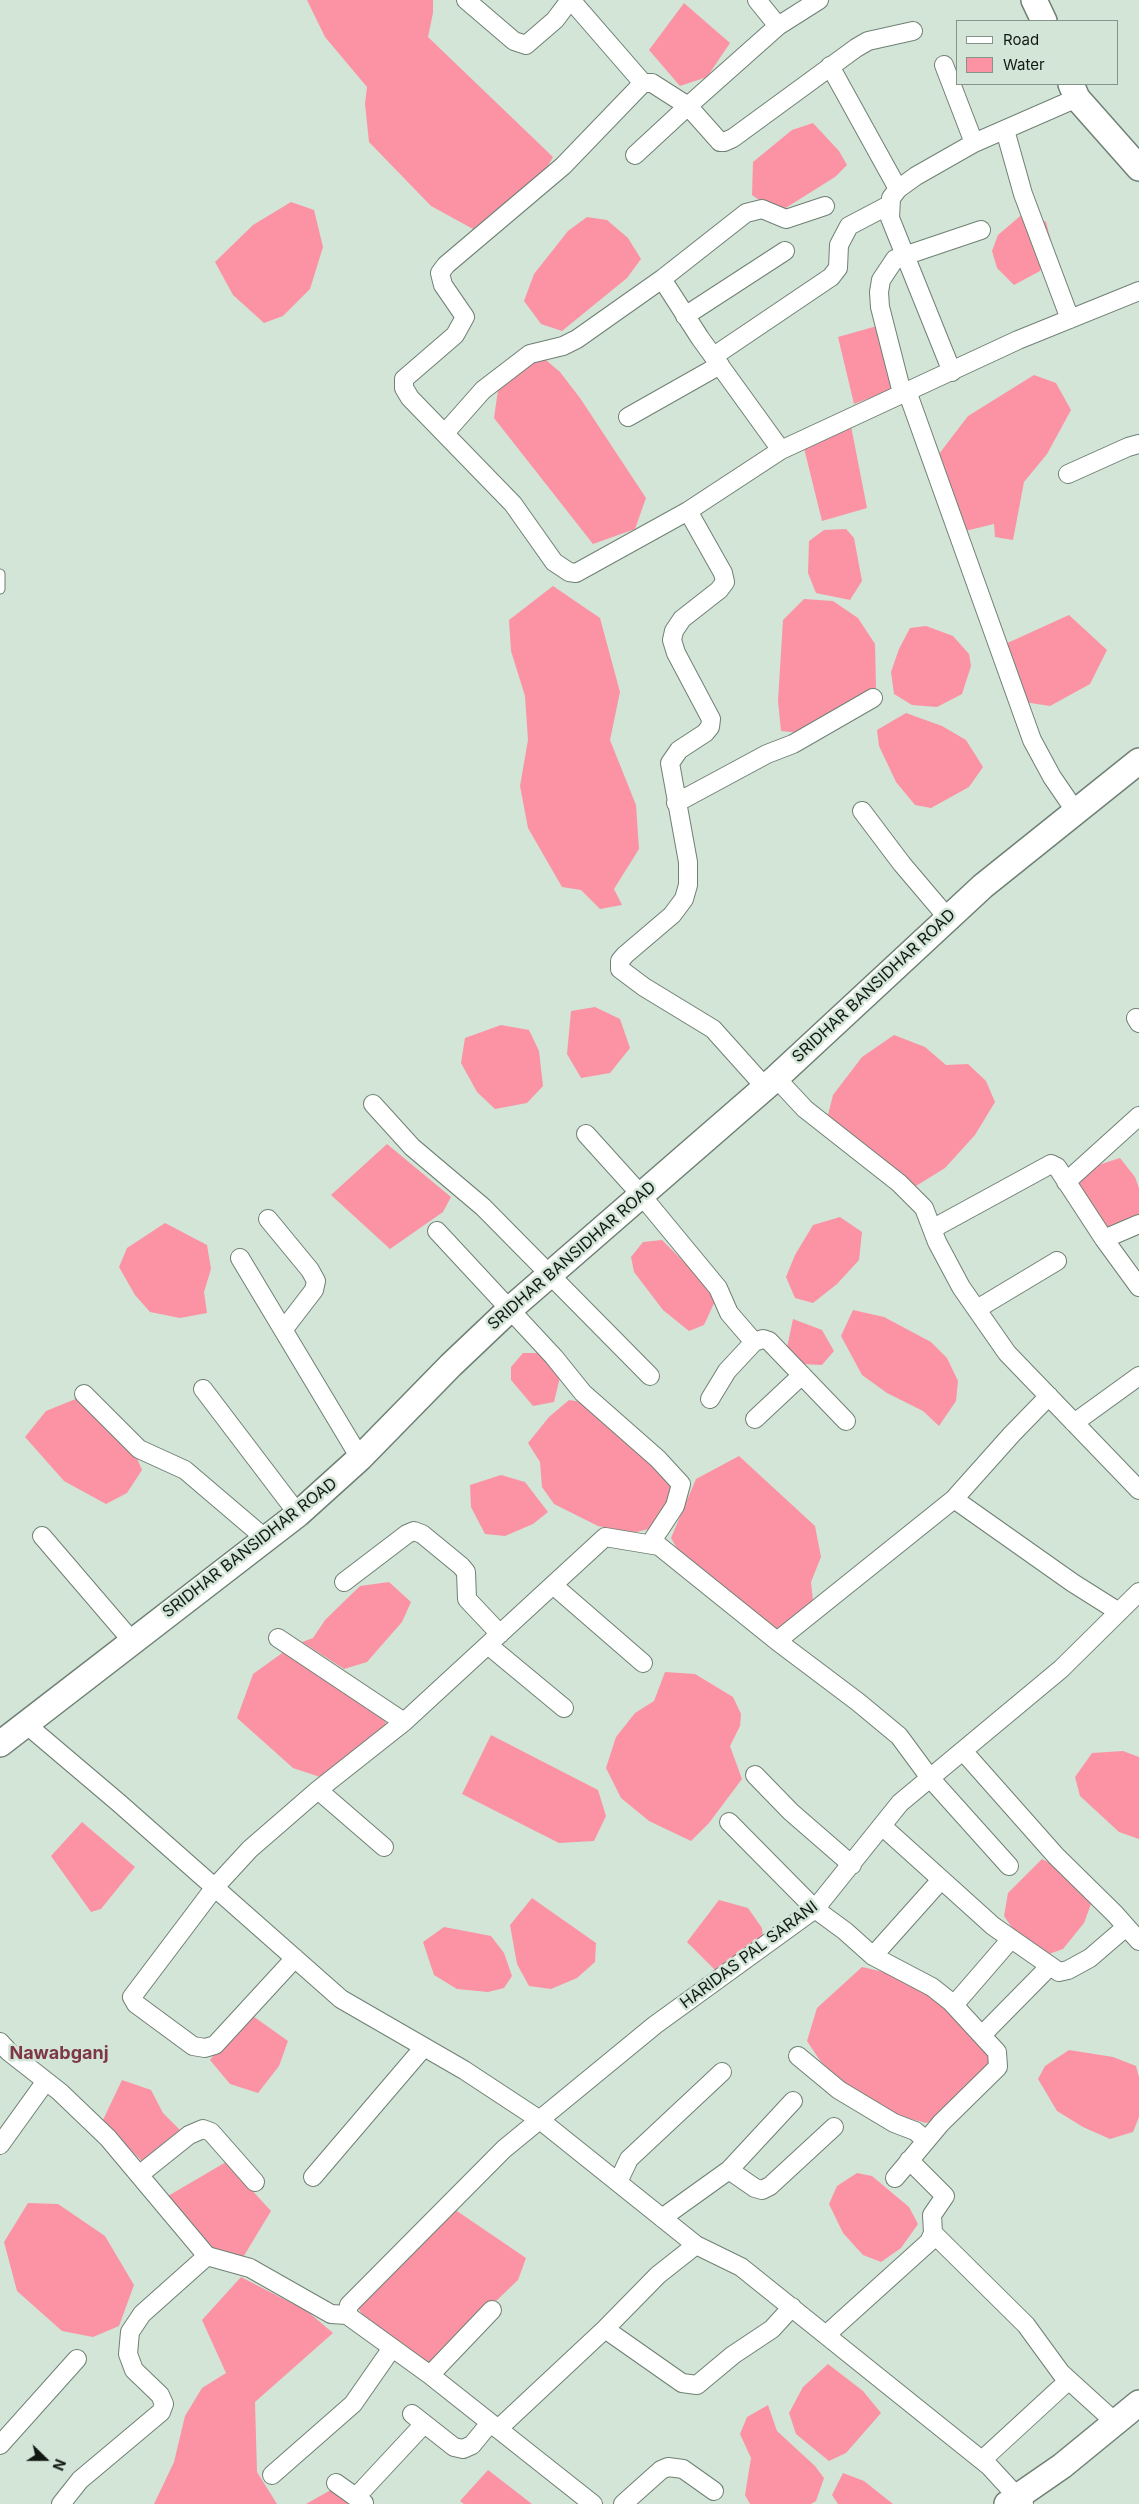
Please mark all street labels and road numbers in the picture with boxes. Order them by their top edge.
street label: SRIDHAR BANSIDHAR ROAD [788,905,960,1067]
street label: SRIDHAR BANSIDHAR ROAD [484,1178,660,1334]
street label: SRIDHAR BANSIDHAR ROAD [159,1474,341,1622]
street label: HARIDAS PAL SARANI [677,1897,821,2013]

